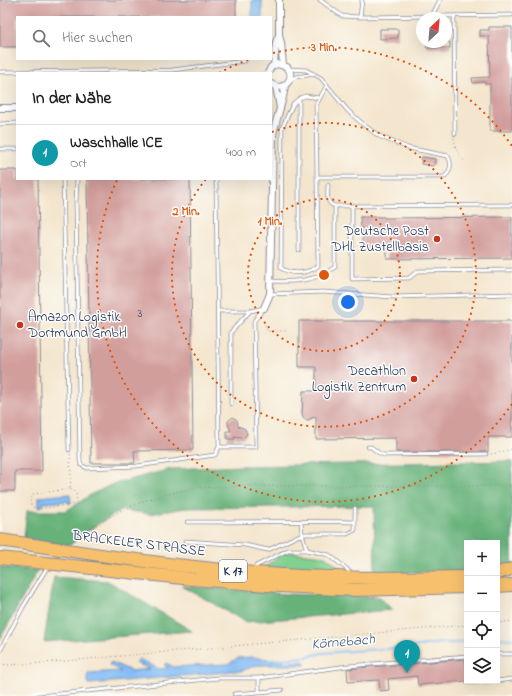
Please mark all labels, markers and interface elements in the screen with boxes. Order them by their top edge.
north arrow [416,12,452,48]
search box [16,16,272,60]
icon: search [30,27,52,49]
text: Hier suchen [62,27,133,49]
text: 3 Min. [310,39,337,57]
text: In der Nähe [32,86,111,111]
text: Waschhalle ICE [70,132,163,154]
text: 1 [43,143,47,162]
text: 400 m [226,143,256,162]
text: Ort [70,154,87,173]
text: 2 Min. [172,203,200,221]
text: 1 Min. [258,213,283,231]
place label: Deutsche Post DHL Zustellbasis [330,221,429,258]
marker: Deutsche Post DHL Zustellbasis [432,234,442,244]
centre of rings [317,268,331,282]
your location [338,292,358,312]
house number: 3 [138,305,143,323]
place label: Amazon Logistik Dortmund GmbH [27,307,127,344]
marker: Amazon Logistik Dortmund GmbH [15,320,25,330]
place label: Decathlon Logistik Zentrum [312,361,406,399]
marker: Decathlon Logistik Zentrum [409,374,419,384]
street label: BRACKELER STRASSE [70,525,207,563]
map controls [464,540,500,684]
button: + [464,540,500,576]
road number: K 17 [219,560,247,582]
button: − [464,576,500,612]
button: locate [464,612,500,648]
water label: Körnebach [310,628,377,656]
pin: 1 [394,640,420,673]
button: layers [464,648,500,684]

